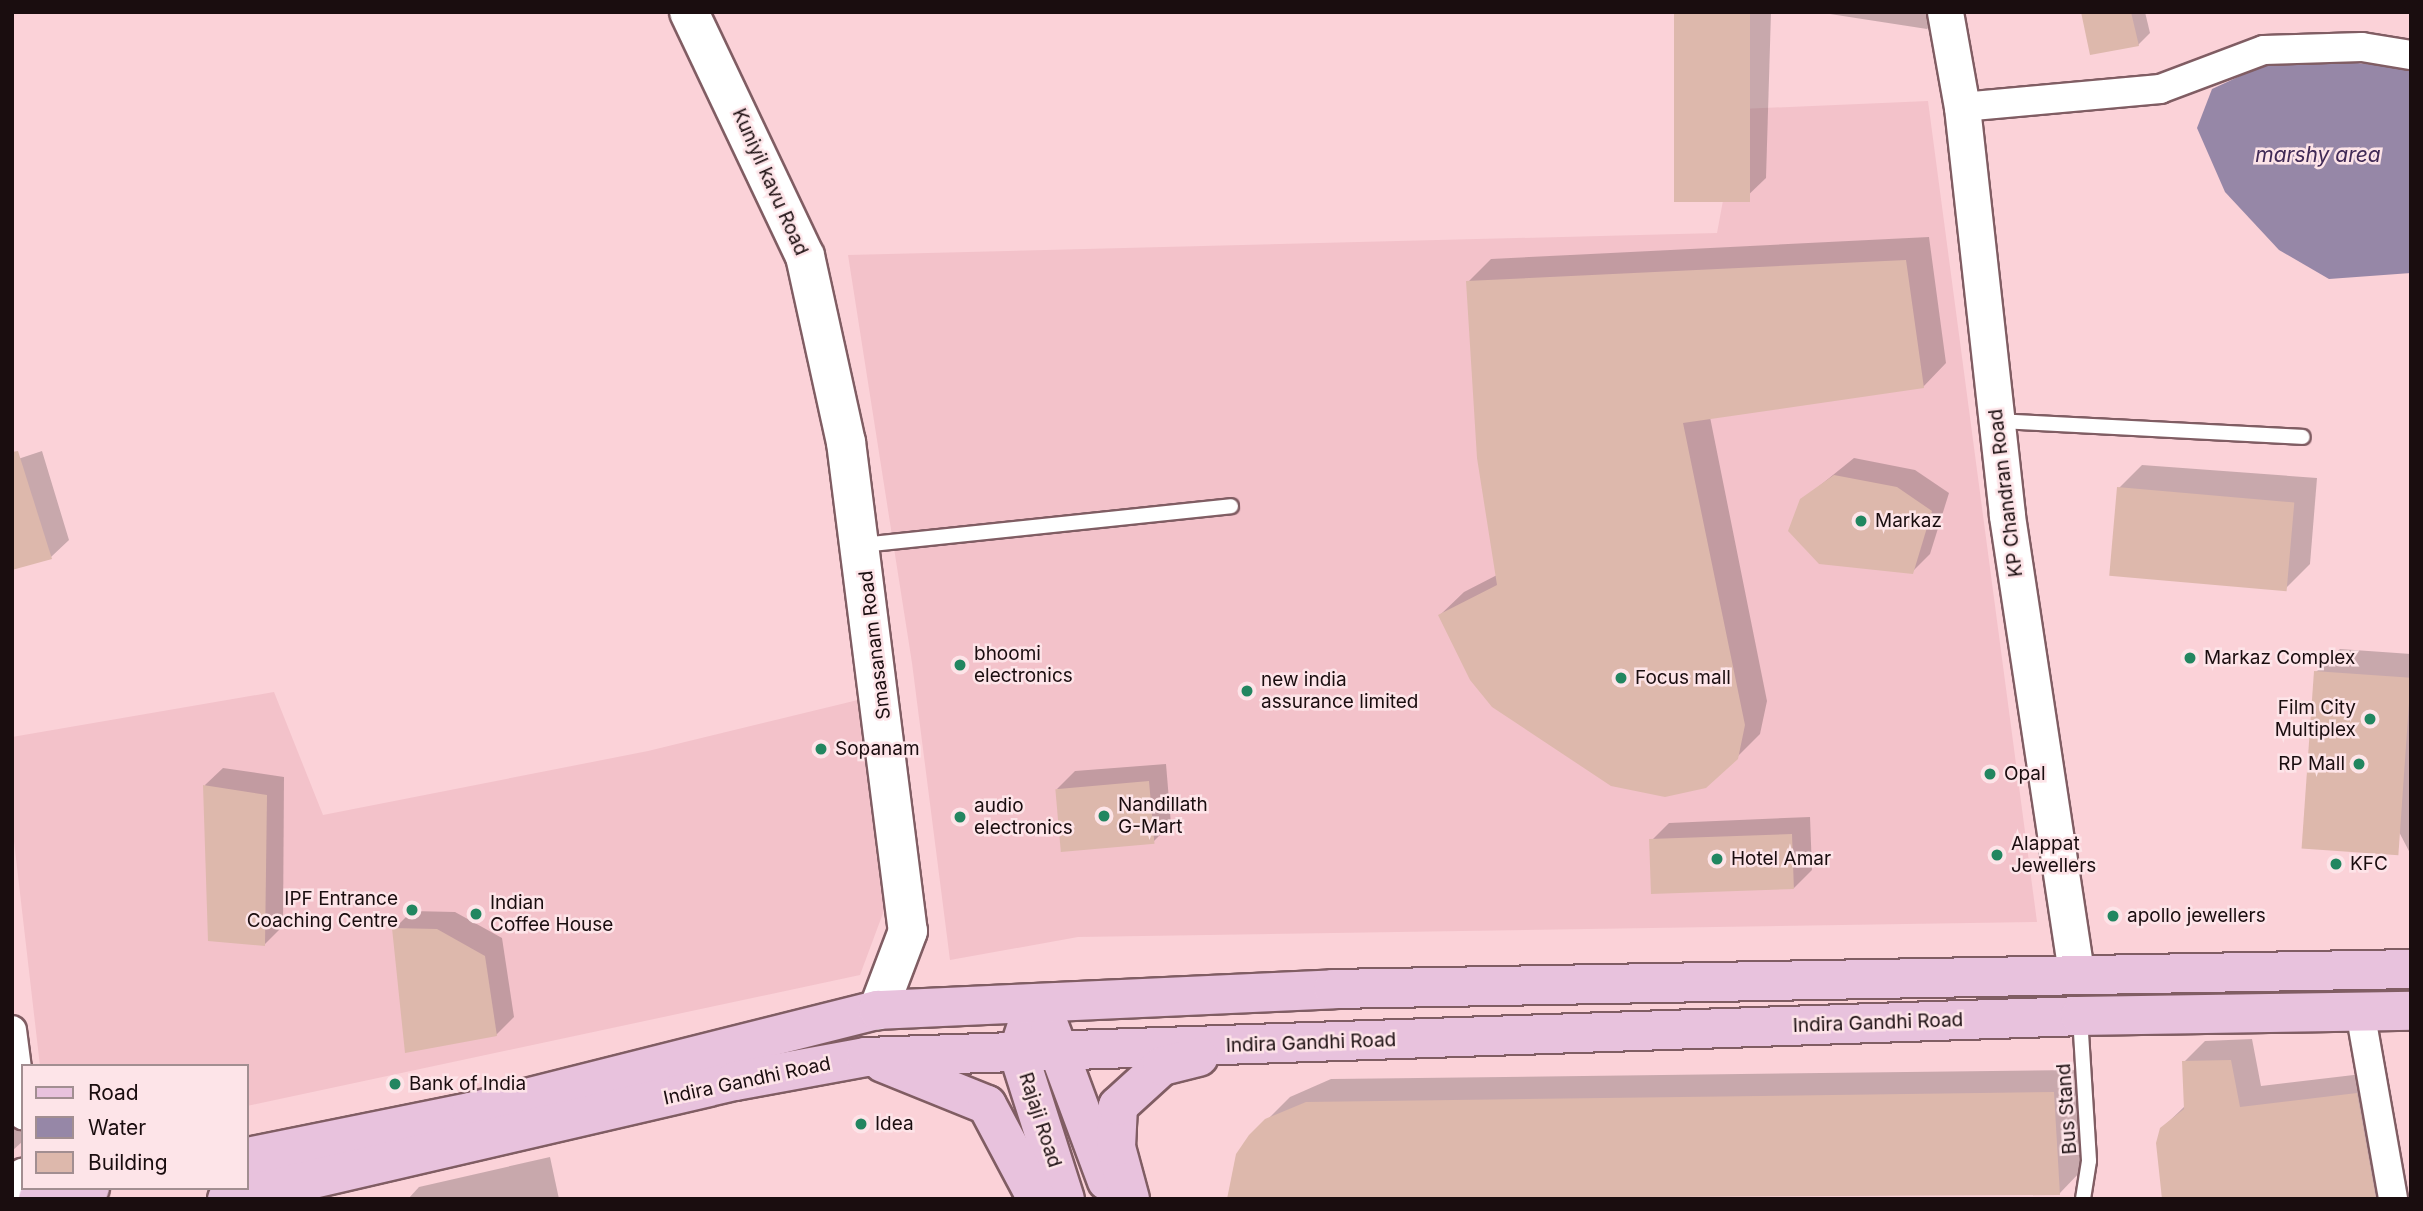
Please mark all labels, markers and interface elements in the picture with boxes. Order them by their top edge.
street label: Kuniyil kavu Road [727,105,813,259]
water label: marshy area [2255,142,2381,168]
street label: KP Chandran Road [1984,408,2028,578]
place label: Markaz [1875,510,1942,532]
marker: Markaz [1853,513,1869,529]
street label: Smasanam Road [855,569,895,721]
place label: bhoomi electronics [974,643,1073,687]
place label: Markaz Complex [2204,647,2355,669]
marker: Markaz Complex [2182,650,2198,666]
marker: bhoomi electronics [952,657,968,673]
place label: Focus mall [1635,667,1731,689]
place label: new india assurance limited [1261,669,1418,713]
marker: Focus mall [1613,670,1629,686]
marker: new india assurance limited [1239,683,1255,699]
place label: Film City Multiplex [2275,697,2356,741]
marker: Film City Multiplex [2362,711,2378,727]
place label: Sopanam [835,738,920,760]
marker: Sopanam [813,741,829,757]
place label: RP Mall [2278,753,2345,775]
marker: RP Mall [2351,756,2367,772]
place label: Opal [2004,763,2046,785]
marker: Opal [1982,766,1998,782]
place label: Nandillath G-Mart [1118,794,1208,838]
place label: audio electronics [974,795,1073,839]
marker: Nandillath G-Mart [1096,808,1112,824]
marker: audio electronics [952,809,968,825]
place label: Alappat Jewellers [2011,833,2096,877]
marker: Alappat Jewellers [1989,847,2005,863]
place label: Hotel Amar [1731,848,1831,870]
marker: Hotel Amar [1709,851,1725,867]
place label: KFC [2350,853,2388,875]
marker: KFC [2328,856,2344,872]
place label: IPF Entrance Coaching Centre [247,888,398,932]
place label: Indian Coffee House [490,892,613,936]
marker: IPF Entrance Coaching Centre [404,902,420,918]
place label: apollo jewellers [2127,905,2266,927]
marker: Indian Coffee House [468,906,484,922]
marker: apollo jewellers [2105,908,2121,924]
street label: Indira Gandhi Road [1792,1009,1964,1037]
street label: Indira Gandhi Road [1225,1029,1397,1057]
street label: Indira Gandhi Road [661,1052,833,1110]
street label: Bus Stand [2052,1063,2082,1155]
legend [21,1064,248,1190]
street label: Rajaji Road [1014,1070,1066,1170]
place label: Bank of India [409,1073,526,1095]
marker: Bank of India [387,1076,403,1092]
text: Road [88,1080,139,1105]
place label: Idea [875,1113,914,1135]
text: Water [88,1115,146,1140]
marker: Idea [853,1116,869,1132]
text: Building [88,1150,168,1175]

